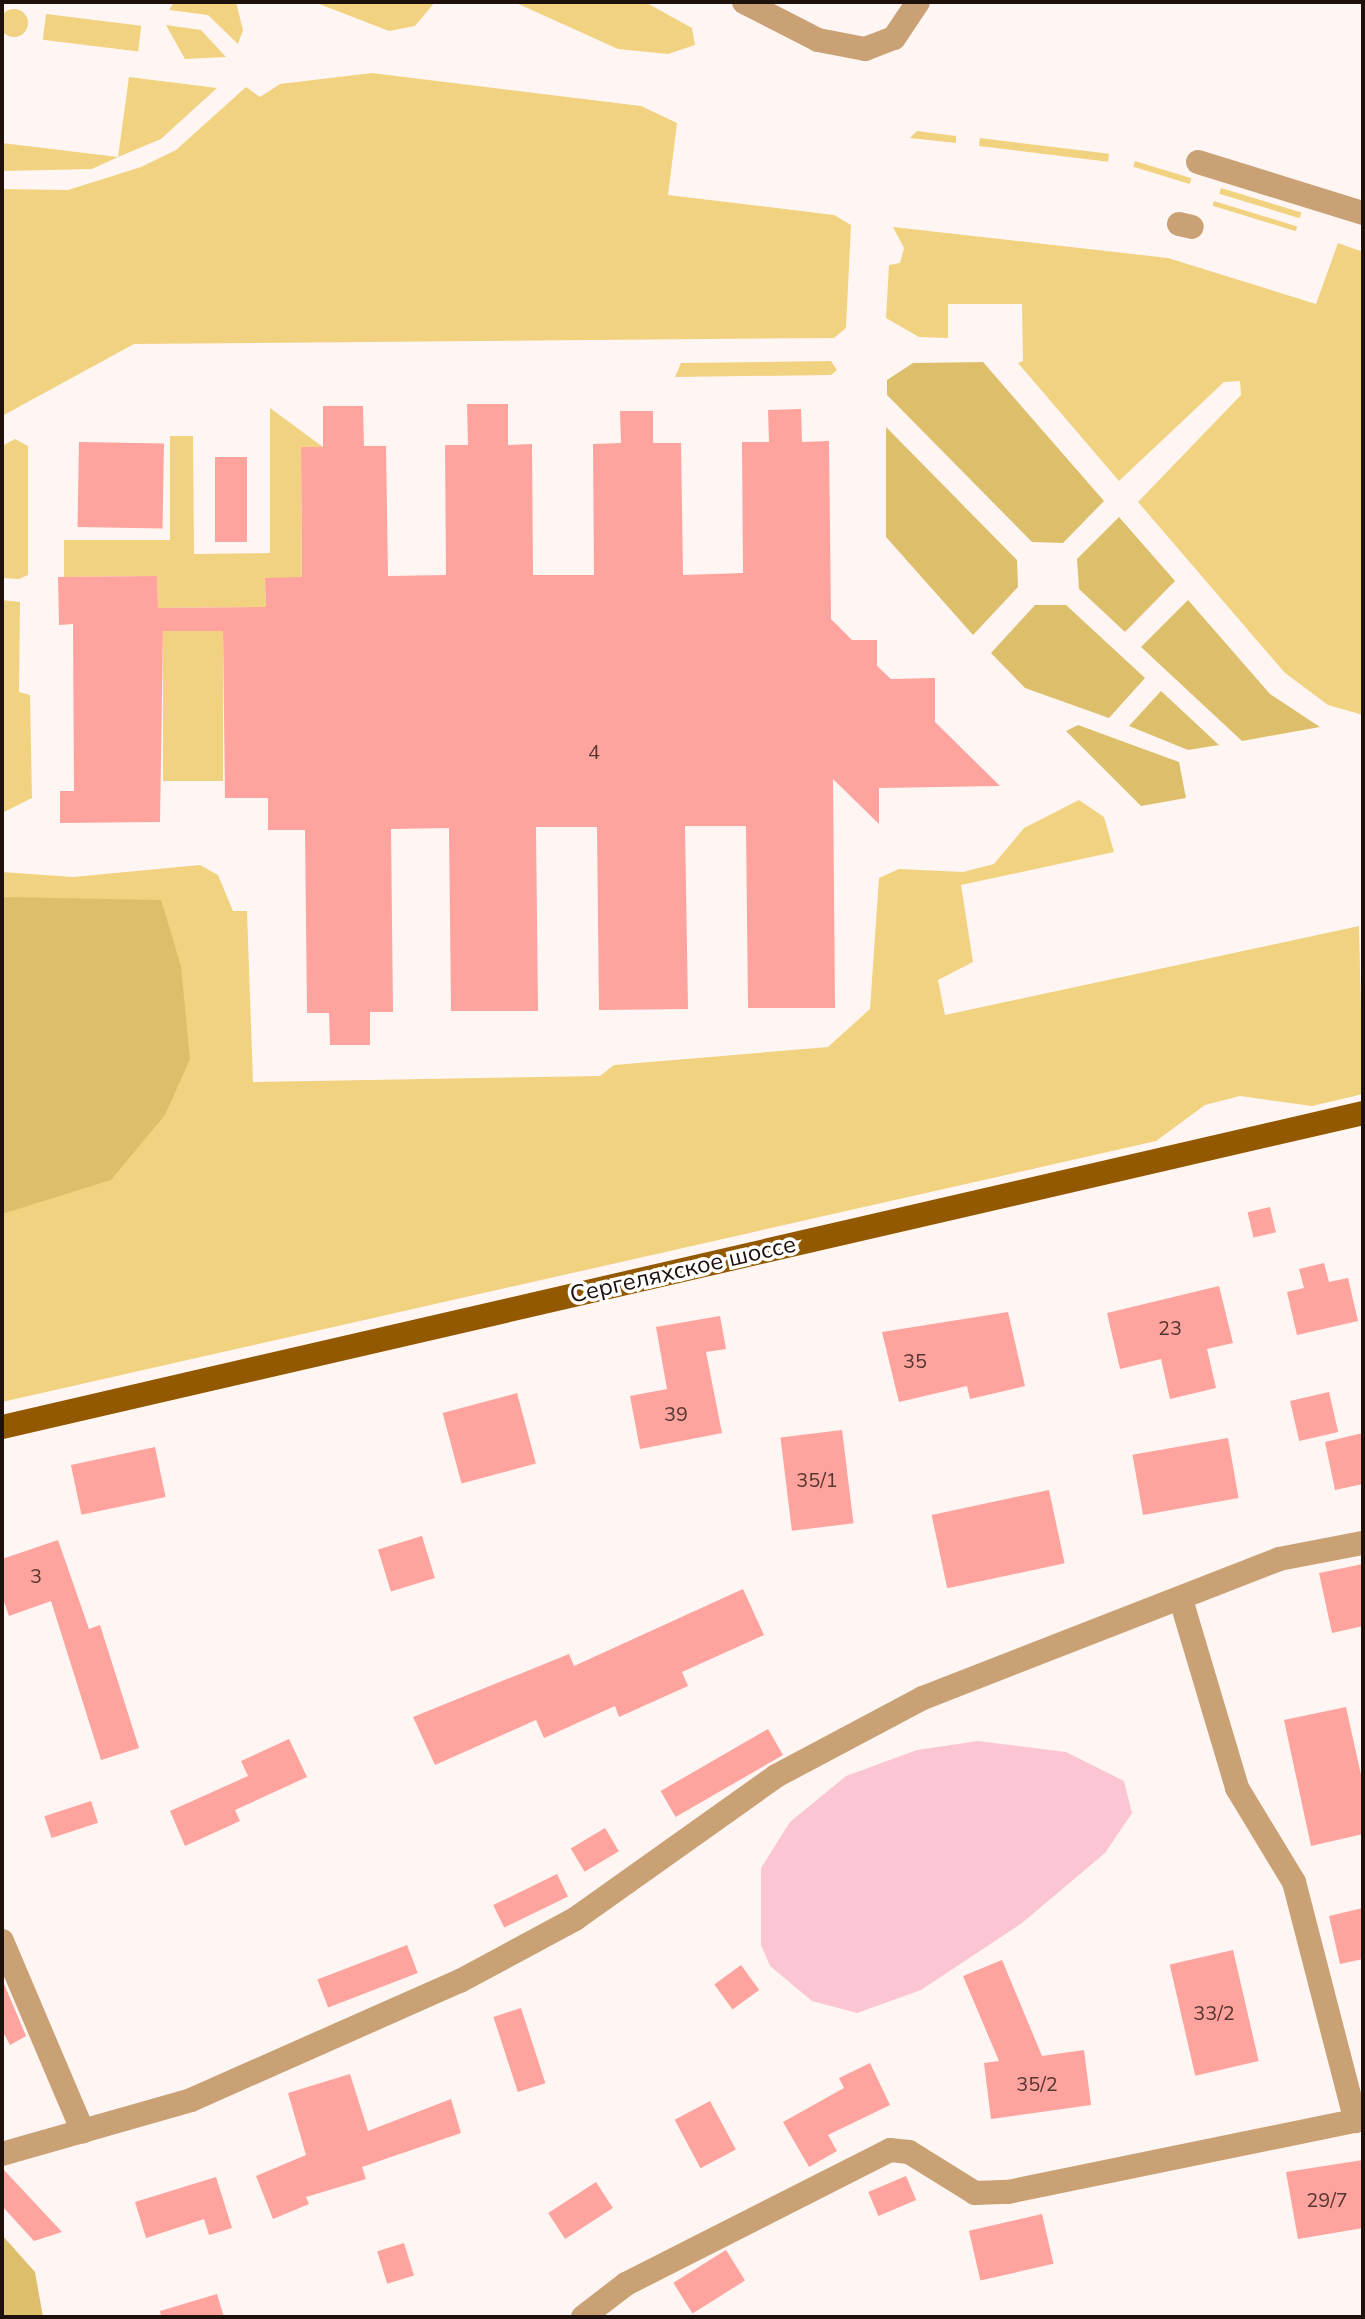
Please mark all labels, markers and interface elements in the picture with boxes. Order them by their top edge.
house number: 4 [588,740,600,764]
street label: Сергеляхское шоссе [567,1230,799,1310]
house number: 23 [1158,1316,1182,1340]
house number: 35 [903,1349,927,1373]
house number: 39 [664,1402,688,1426]
house number: 35/1 [796,1468,838,1492]
house number: 3 [30,1564,42,1588]
house number: 33/2 [1193,2001,1235,2025]
house number: 35/2 [1016,2072,1058,2096]
house number: 29/7 [1306,2188,1348,2212]

